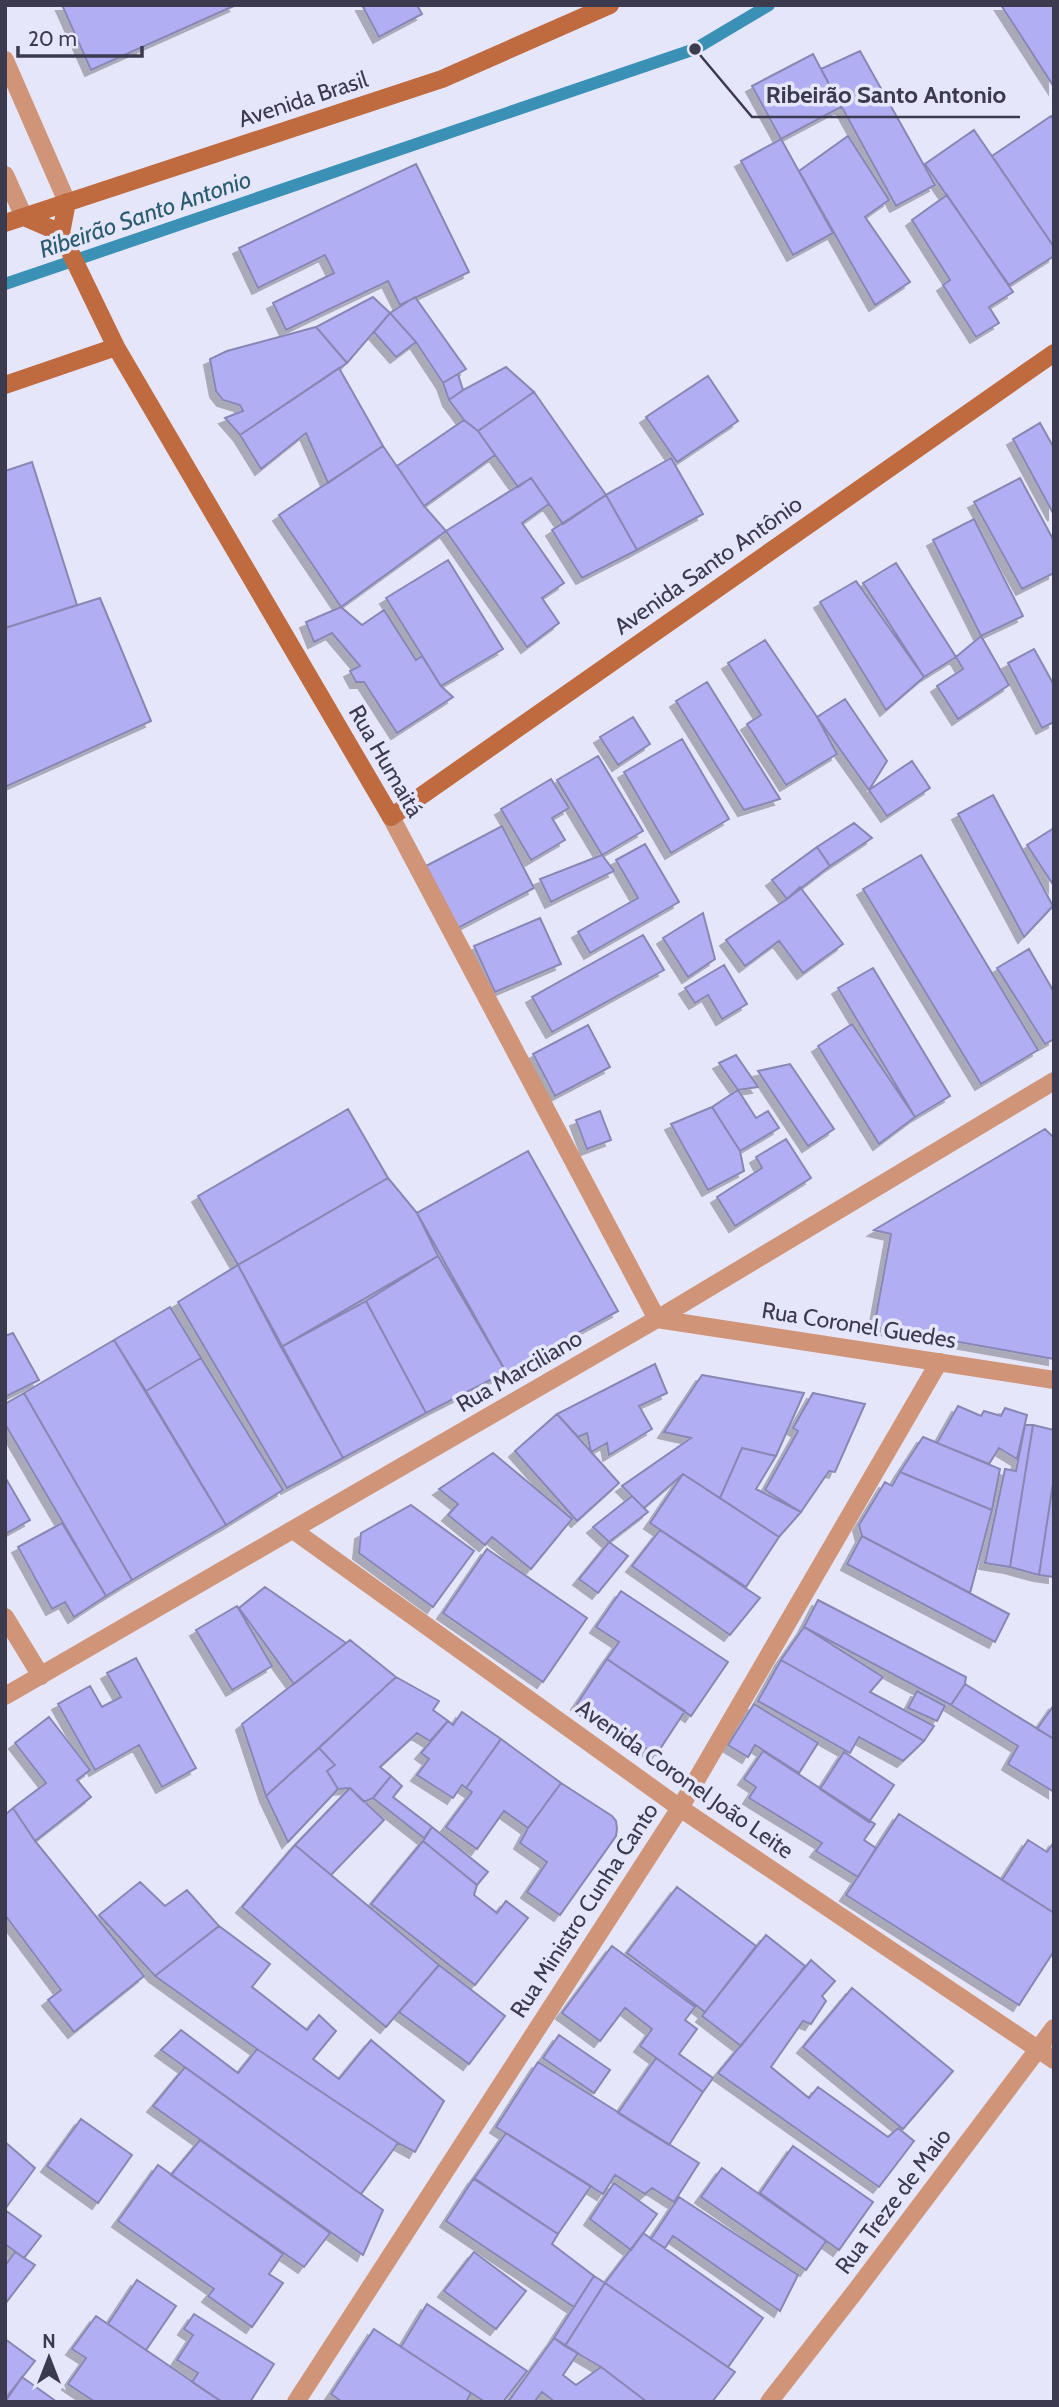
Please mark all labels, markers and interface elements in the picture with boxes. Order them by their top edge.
scale bar [18,14,142,58]
text: 20 m [28,26,77,51]
street label: Avenida Brasil [235,65,372,133]
callout: Ribeirão Santo Antonio [752,72,1020,117]
text: Ribeirão Santo Antonio [766,80,1006,109]
water label: Ribeirão Santo Antonio [35,164,255,264]
street label: Avenida Santo Antônio [609,490,807,640]
street label: Rua Humaitá [343,700,429,822]
street label: Rua Coronel Guedes [760,1296,958,1354]
street label: Rua Marciliano [451,1324,587,1418]
street label: Avenida Coronel João Leite [571,1693,799,1865]
street label: Rua Ministro Cunha Canto [504,1797,664,2023]
street label: Rua Treze de Maio [829,2123,957,2279]
north arrow [14,2323,84,2393]
text: N [42,2330,56,2353]

